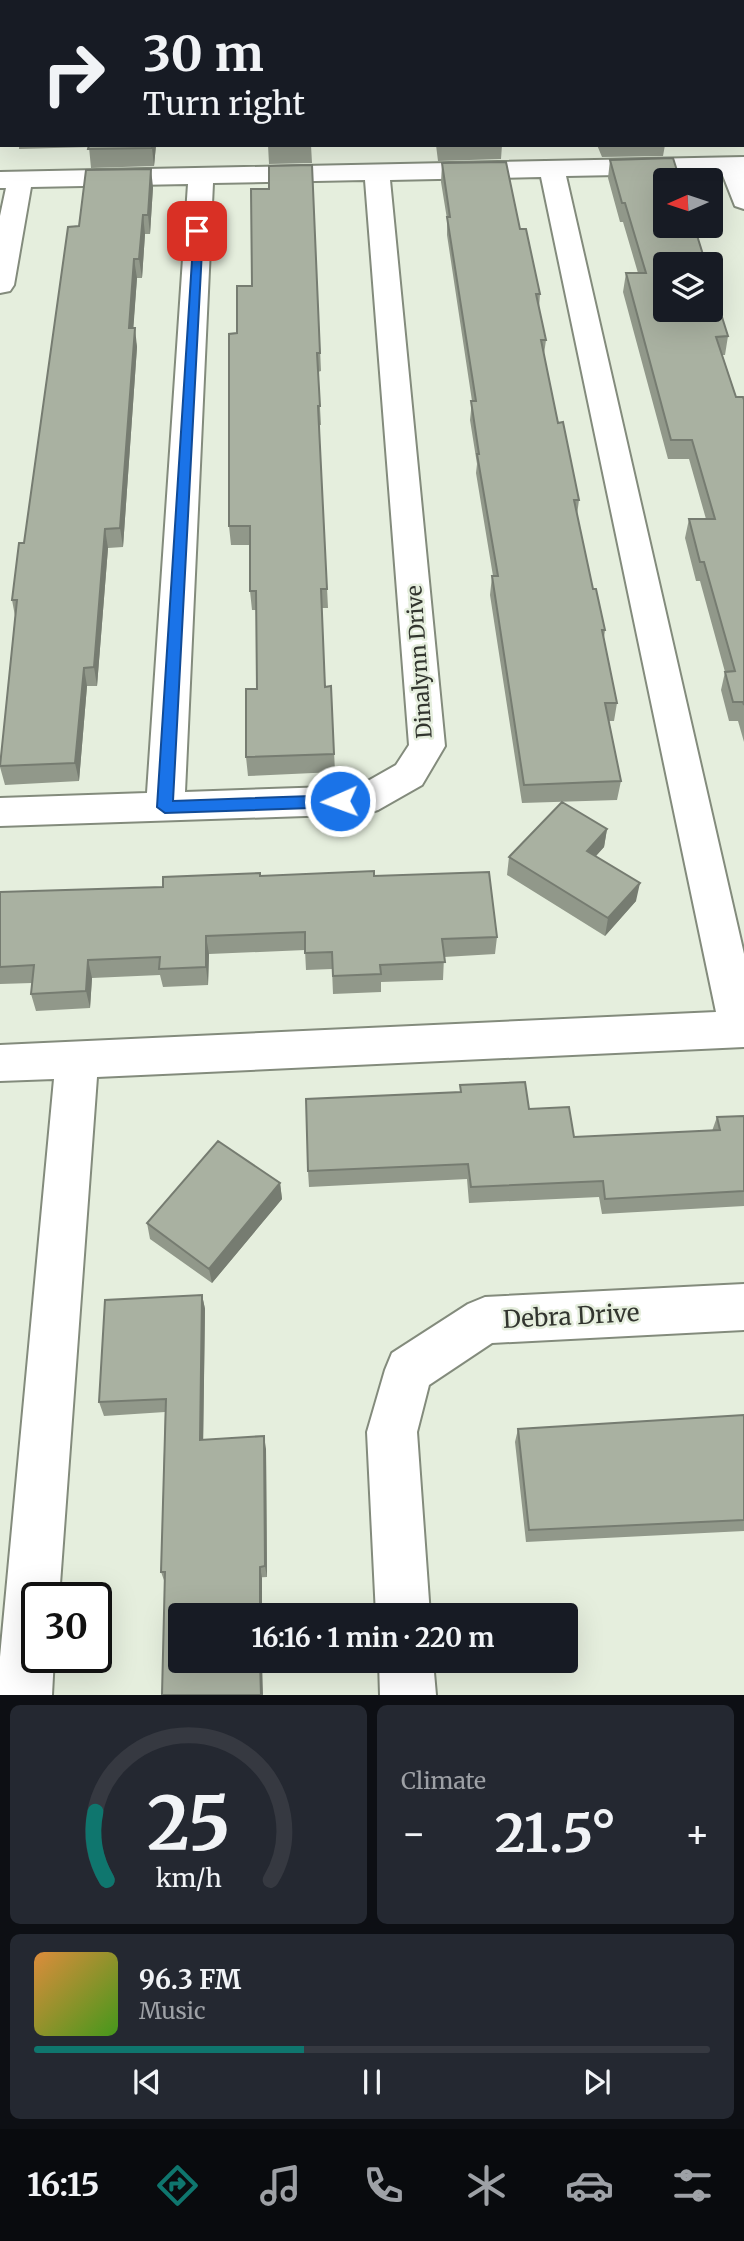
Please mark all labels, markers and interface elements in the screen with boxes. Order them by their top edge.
text: 30 m [143,23,264,84]
icon: right [28,28,119,119]
text: Turn right [143,84,305,124]
north arrow [653,168,723,238]
map controls [653,168,723,322]
pin [167,201,227,261]
icon: arrive [178,212,216,250]
button: layers [653,252,723,322]
street label: Dinalynn Drive [400,584,438,740]
position arrow [303,764,377,838]
street label: Debra Drive [502,1297,640,1335]
speed limit sign: 30 [21,1582,112,1673]
text: 16:16 · 1 min · 220 m [252,1621,494,1654]
text: Climate [401,1766,486,1795]
text: 25 [147,1779,230,1871]
text: 21.5° [495,1801,616,1866]
text: − [401,1810,426,1857]
text: + [685,1810,710,1857]
text: km/h [155,1862,222,1894]
text: 96.3 FM [139,1963,241,1996]
text: Music [139,1996,206,2025]
icon: previous [128,2063,166,2101]
icon: pause [353,2063,391,2101]
icon: next [578,2063,616,2101]
icon: directions [153,2161,202,2210]
icon: music [256,2161,305,2210]
icon: phone [359,2161,408,2210]
icon: climate [462,2161,511,2210]
icon: car [565,2161,614,2210]
icon: filters [668,2161,717,2210]
text: 16:15 [27,2165,99,2205]

